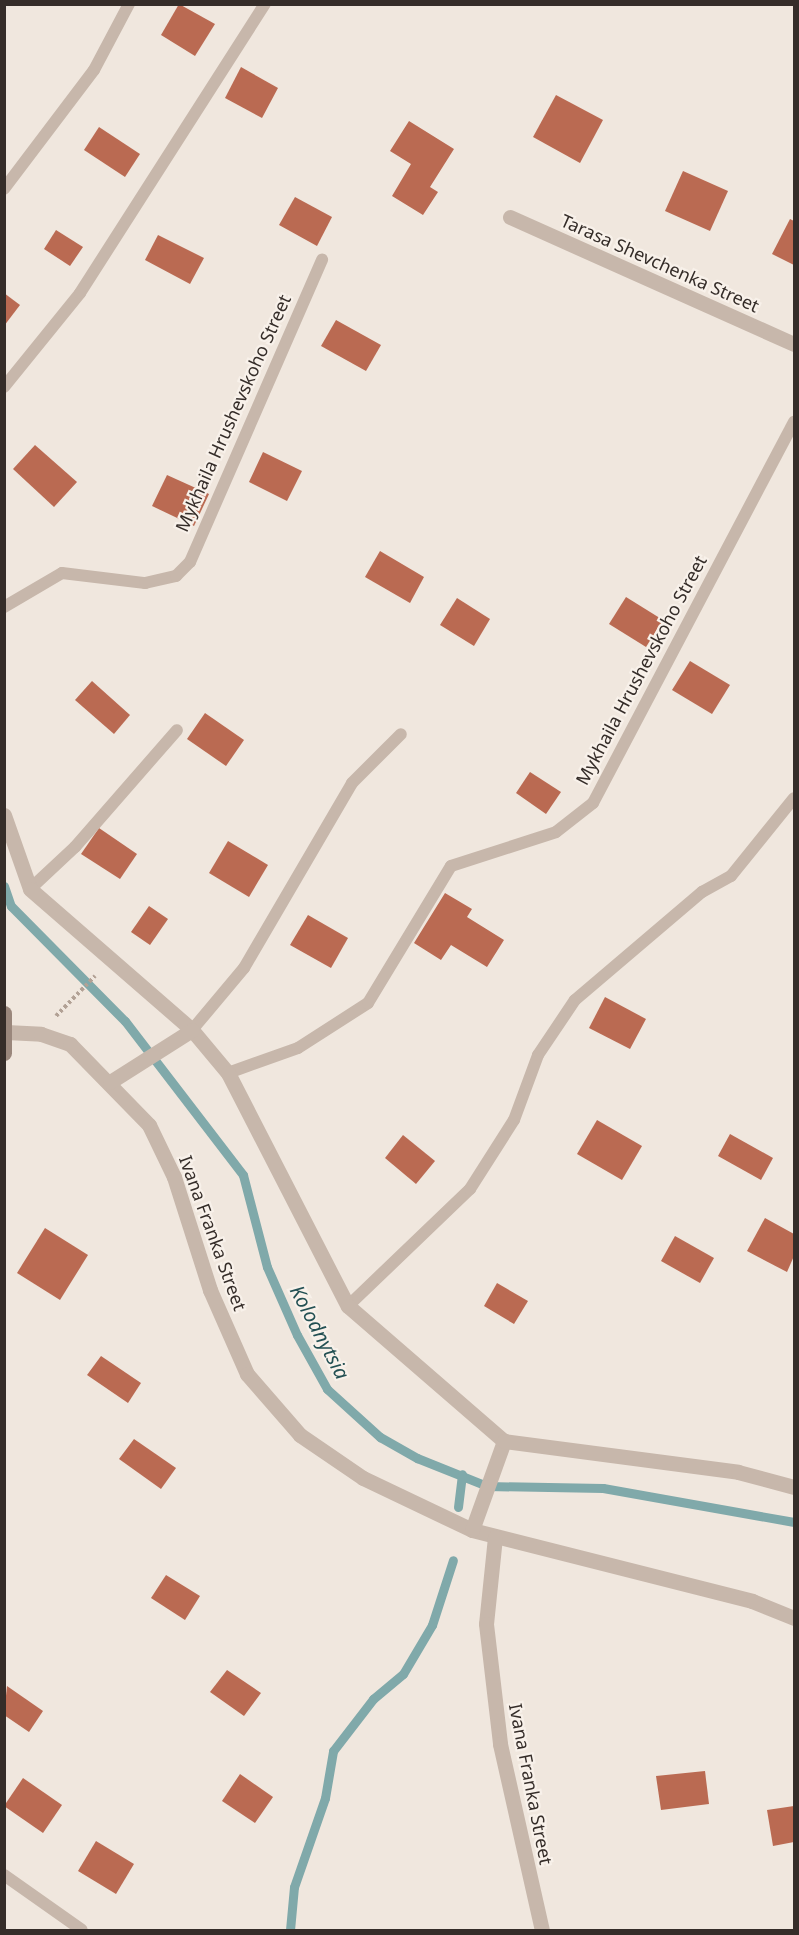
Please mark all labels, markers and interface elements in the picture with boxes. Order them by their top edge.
street label: Tarasa Shevchenka Street [557,209,763,317]
street label: Mykhaila Hrushevskoho Street [171,291,295,535]
street label: Mykhaila Hrushevskoho Street [571,551,711,789]
street label: Ivana Franka Street [175,1152,251,1314]
water label: Kolodnytsia [285,1281,355,1383]
street label: Ivana Franka Street [505,1702,557,1866]

